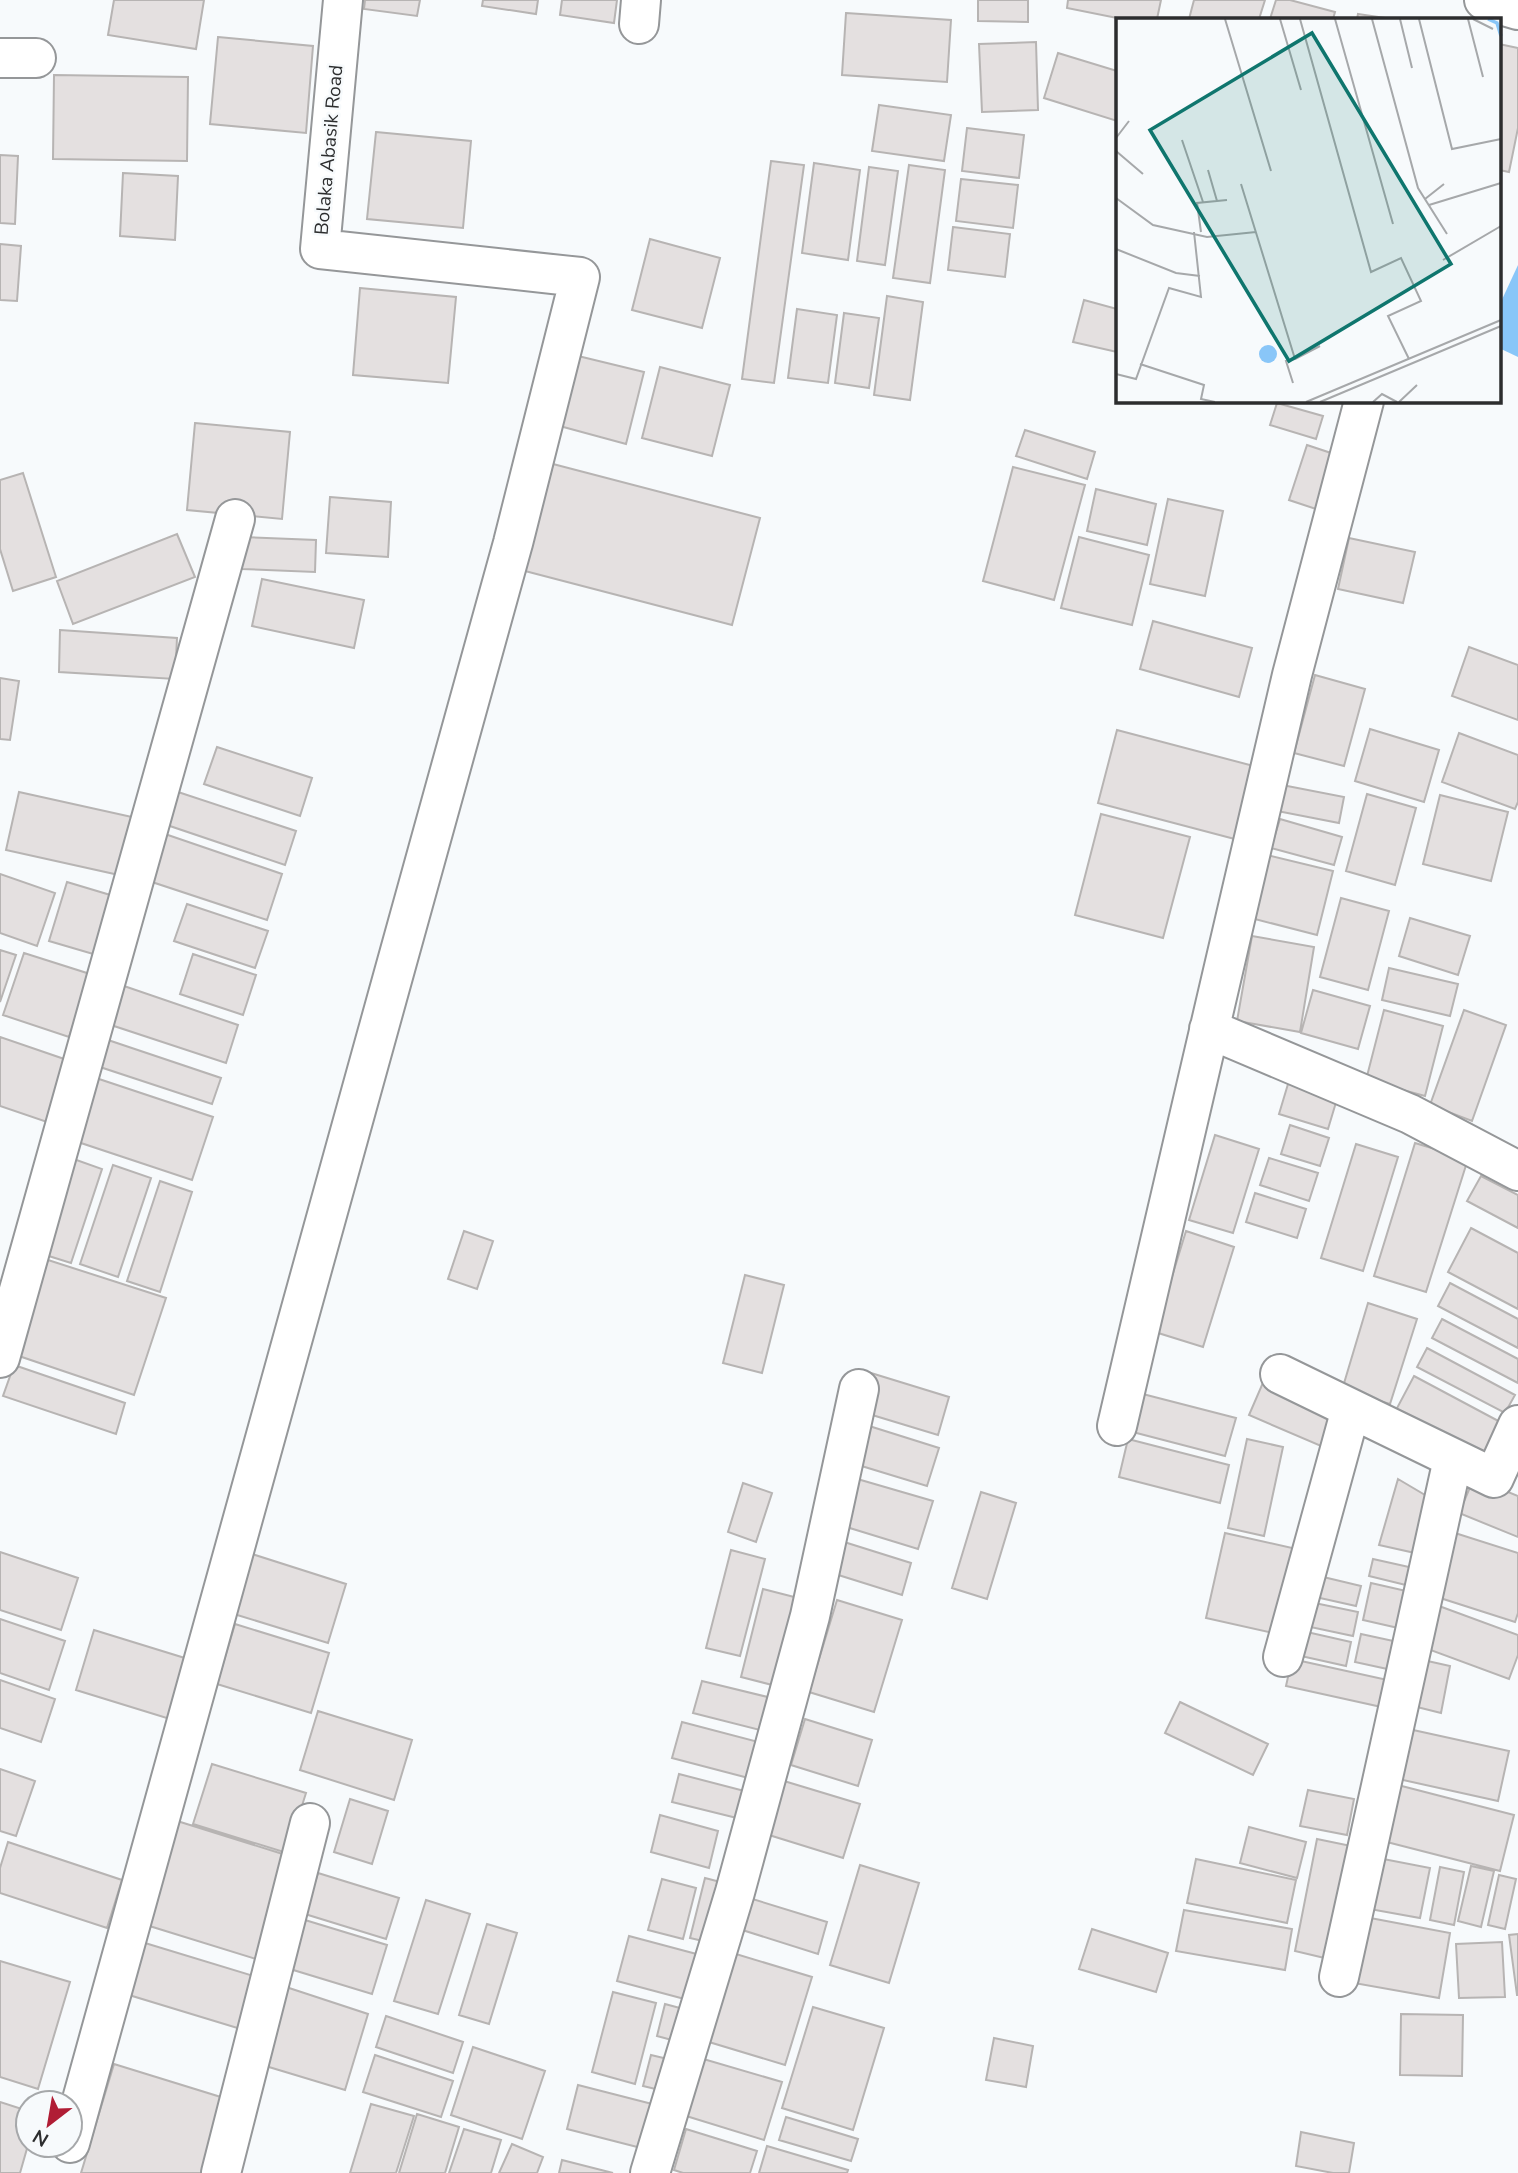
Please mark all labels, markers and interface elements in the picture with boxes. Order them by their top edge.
inset map [1116,18,1500,402]
street label: Bolaka Abasik Road [309,64,349,236]
north arrow [14,2089,84,2159]
text: N [28,2123,54,2153]

